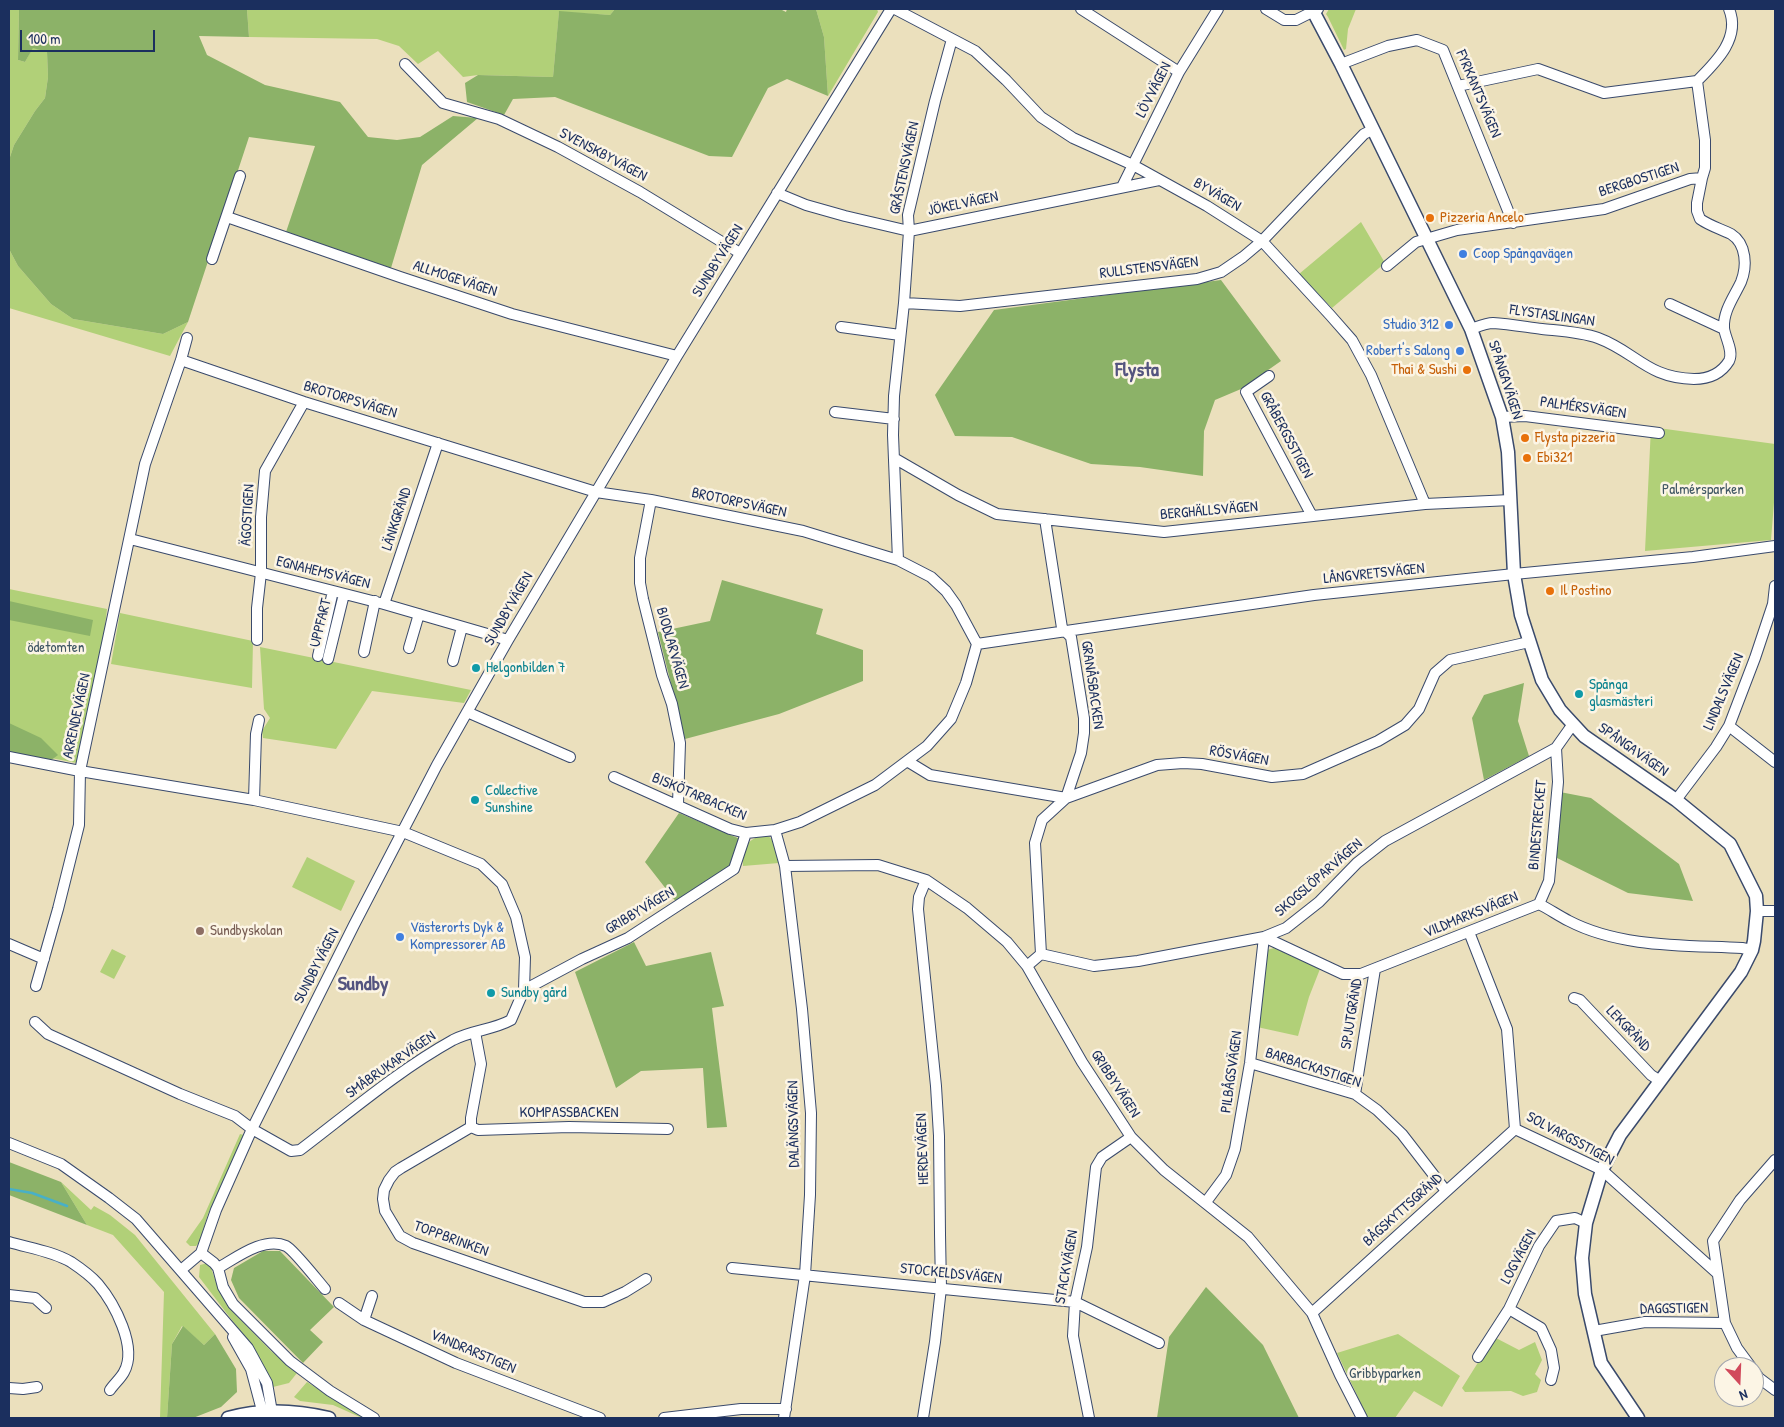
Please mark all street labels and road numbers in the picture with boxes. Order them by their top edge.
street label: FYRKANTSVÄGEN [1451,47,1505,141]
street label: LÖVVÄGEN [1132,59,1176,121]
street label: GRÅSTENSVÄGEN [886,120,924,216]
street label: SVENSKBYVÄGEN [556,124,650,186]
street label: BERGBOSTIGEN [1597,159,1681,201]
street label: BYVÄGEN [1190,174,1244,216]
street label: JÖKELVÄGEN [926,188,1000,220]
street label: SUNDBYVÄGEN [689,221,747,301]
street label: RULLSTENSVÄGEN [1099,253,1199,283]
street label: ALLMOGEVÄGEN [411,257,499,301]
street label: FLYSTASLINGAN [1508,301,1596,331]
street label: SPÅNGAVÄGEN [1484,338,1526,422]
street label: BROTORPSVÄGEN [301,377,399,423]
street label: GRÅBERGSSTIGEN [1256,389,1316,481]
street label: PALMÉRSVÄGEN [1539,393,1627,423]
street label: ÄGOSTIGEN [237,484,259,546]
street label: BROTORPSVÄGEN [690,484,788,522]
street label: LÄNKGRÄND [378,485,416,553]
street label: BERGHÄLLSVÄGEN [1159,498,1259,524]
street label: EGNAHEMSVÄGEN [274,553,372,593]
street label: LÅNGVRETSVÄGEN [1323,560,1425,588]
street label: SUNDBYVÄGEN [481,569,537,649]
street label: UPPFART [306,597,336,649]
street label: BIODLARVÄGEN [652,605,692,691]
street label: GRANÅSBACKEN [1077,640,1107,730]
street label: LINDALSVÄGEN [1700,651,1748,733]
street label: ARRENDEVÄGEN [59,672,95,760]
street label: SPÅNGAVÄGEN [1594,719,1672,781]
street label: RÖSVÄGEN [1208,742,1270,770]
street label: BISKÖTARBACKEN [649,769,749,825]
street label: BINDESTRECKET [1525,779,1551,871]
street label: SKOGSLÖPARVÄGEN [1272,835,1366,921]
street label: GRIBBYVÄGEN [602,883,678,939]
street label: VILDMARKSVÄGEN [1421,888,1521,942]
street label: SUNDBYVÄGEN [290,925,344,1007]
street label: SPJUTGRÄND [1338,977,1366,1051]
street label: LEKGRÄND [1602,1002,1654,1056]
street label: SMÅBRUKARVÄGEN [343,1027,439,1103]
street label: PILBÅGSVÄGEN [1217,1030,1247,1114]
street label: BARBACKASTIGEN [1263,1044,1363,1092]
street label: GRIBBYVÄGEN [1087,1047,1143,1121]
street label: DALÄNGSVÄGEN [784,1080,804,1168]
street label: KOMPASSBACKEN [519,1104,619,1122]
street label: SOLVARGSSTIGEN [1523,1108,1617,1170]
street label: HERDEVÄGEN [913,1113,933,1185]
street label: BÅGSKYTTSGRÄND [1360,1170,1446,1250]
street label: TOPPBRINKEN [411,1217,491,1261]
street label: LOGVÄGEN [1497,1227,1541,1287]
street label: STACKVÄGEN [1052,1229,1082,1305]
street label: STOCKELDSVÄGEN [899,1260,1003,1288]
street label: DAGGSTIGEN [1640,1299,1708,1319]
street label: VANDRARSTIGEN [428,1326,518,1378]

